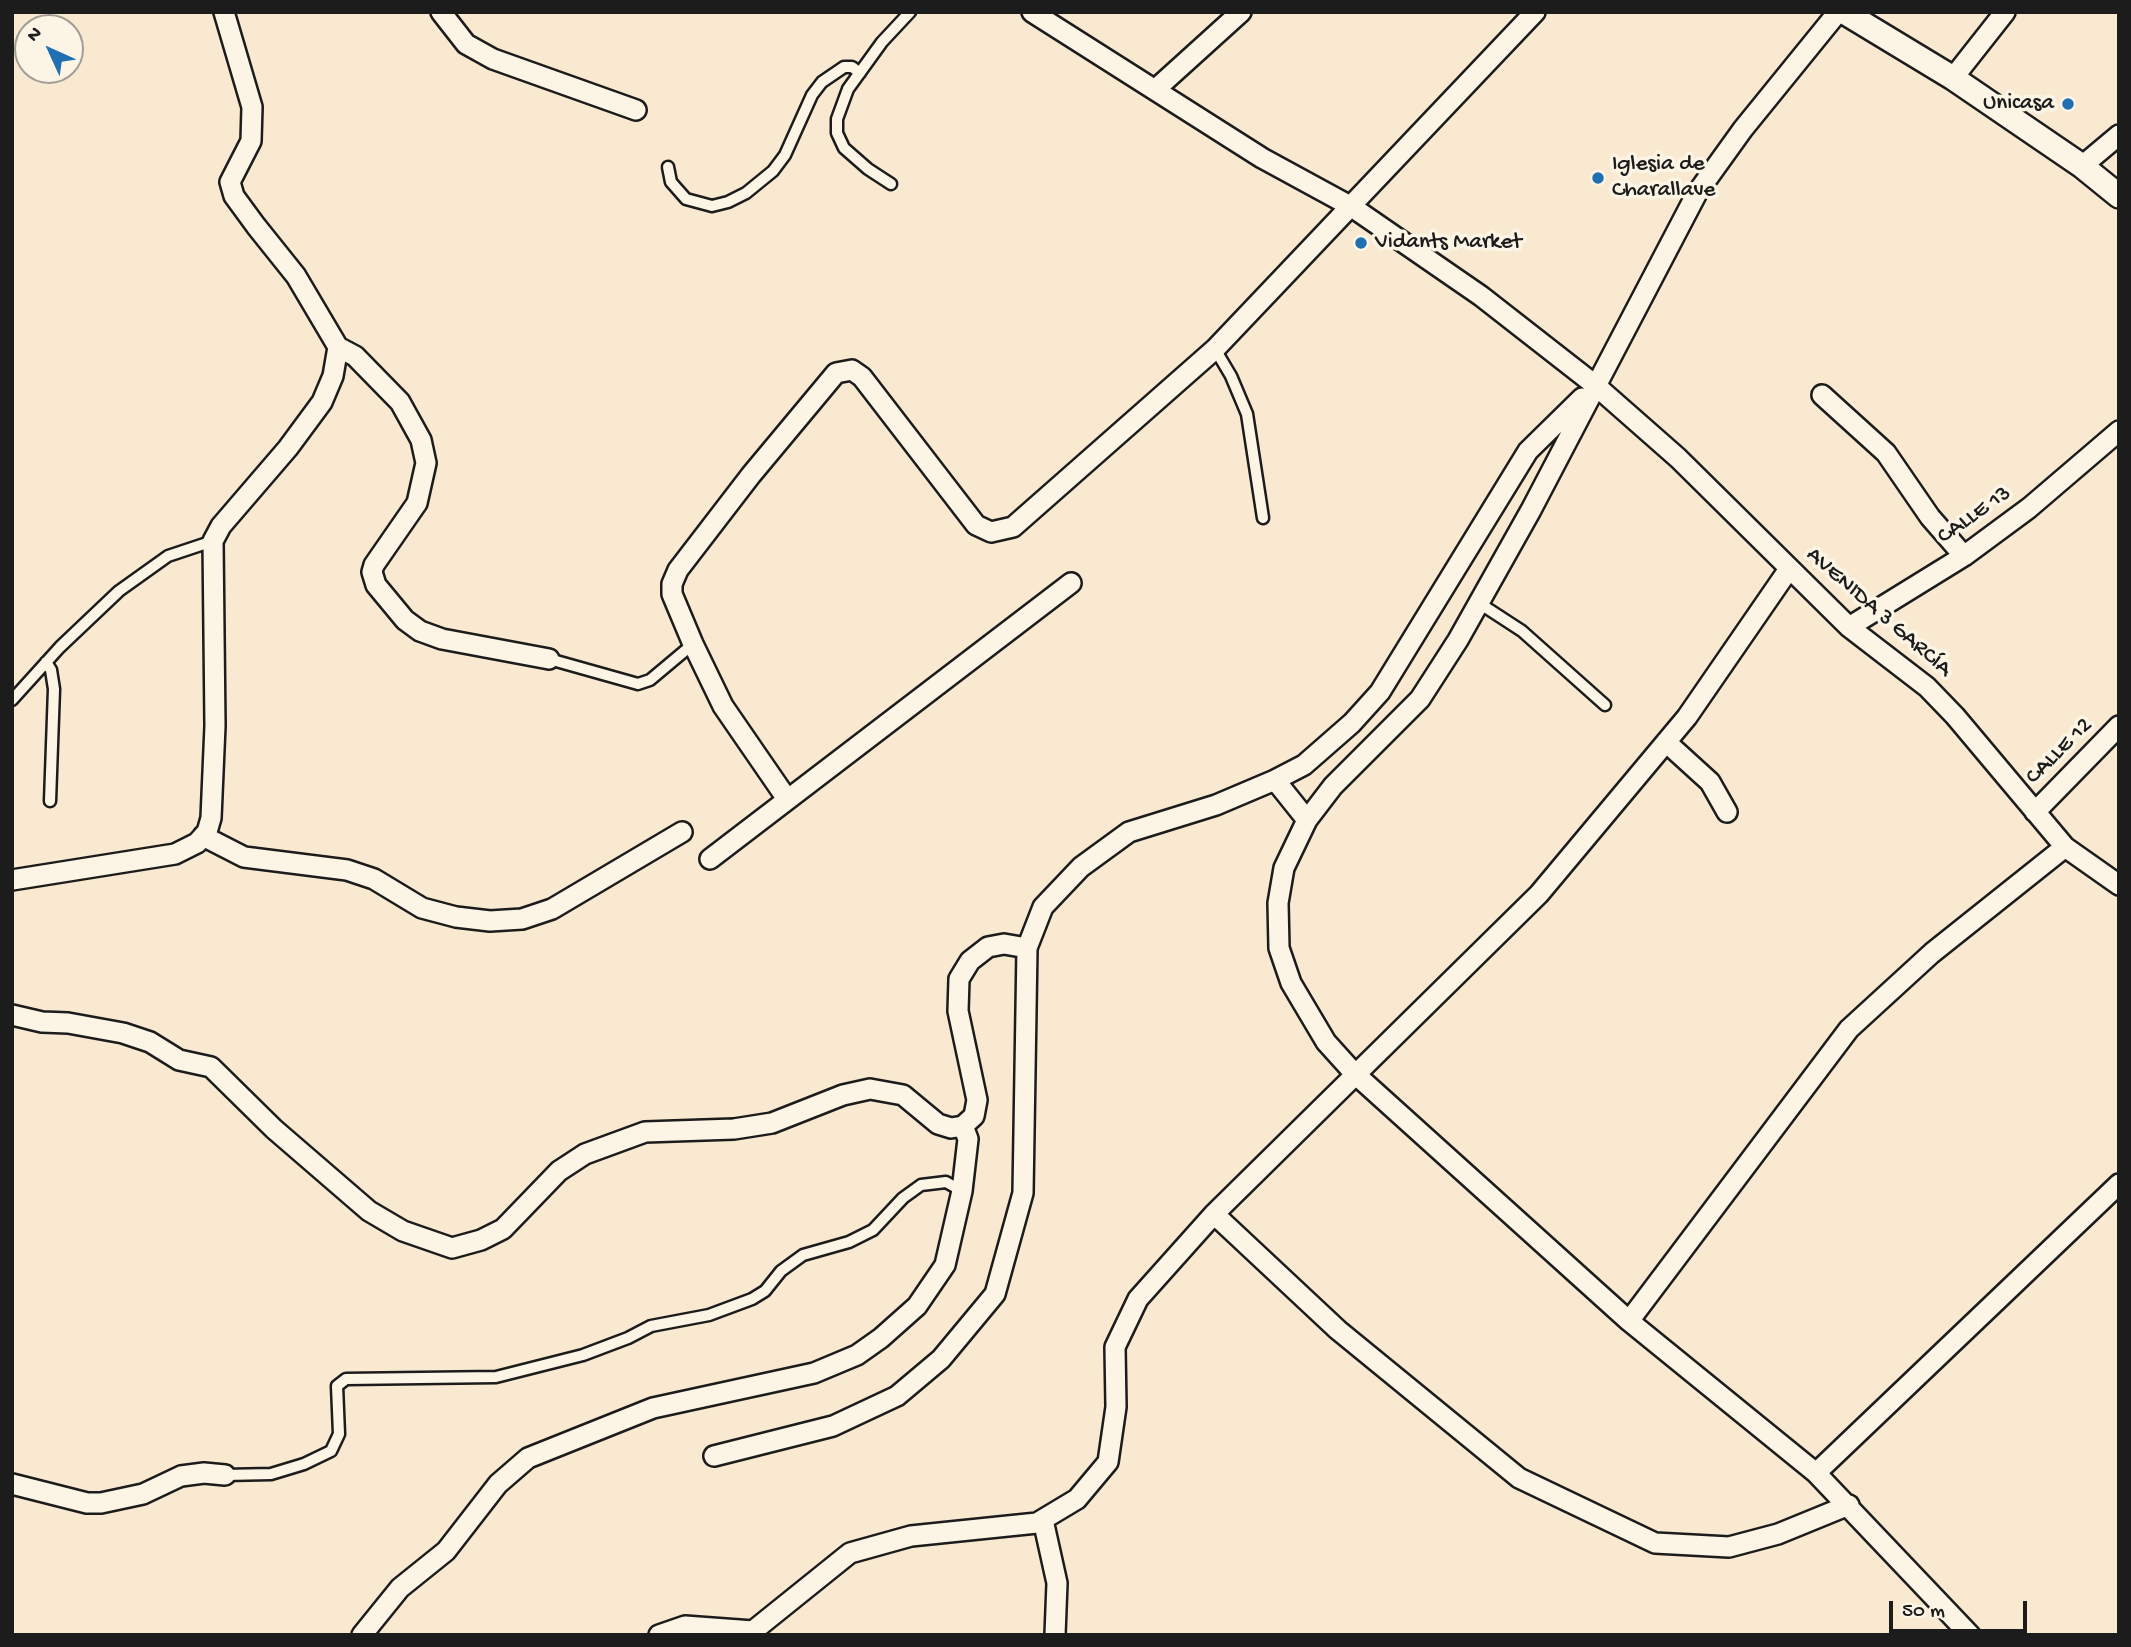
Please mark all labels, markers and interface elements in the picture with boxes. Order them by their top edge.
north arrow [14,14,84,84]
text: N [23,23,48,48]
place label: Unicasa [1983,90,2054,118]
marker: Unicasa [2060,96,2076,112]
place label: Iglesia de Charallave [1612,151,1715,205]
marker: Iglesia de Charallave [1590,170,1606,186]
place label: Vidants Market [1375,229,1522,257]
marker: Vidants Market [1353,235,1369,251]
street label: CALLE 13 [1933,481,2017,551]
street label: AVENIDA 3 GARCÍA [1799,542,1957,684]
street label: CALLE 12 [2021,713,2099,791]
scale bar [1893,1588,2031,1632]
text: 50 m [1902,1600,1945,1625]

